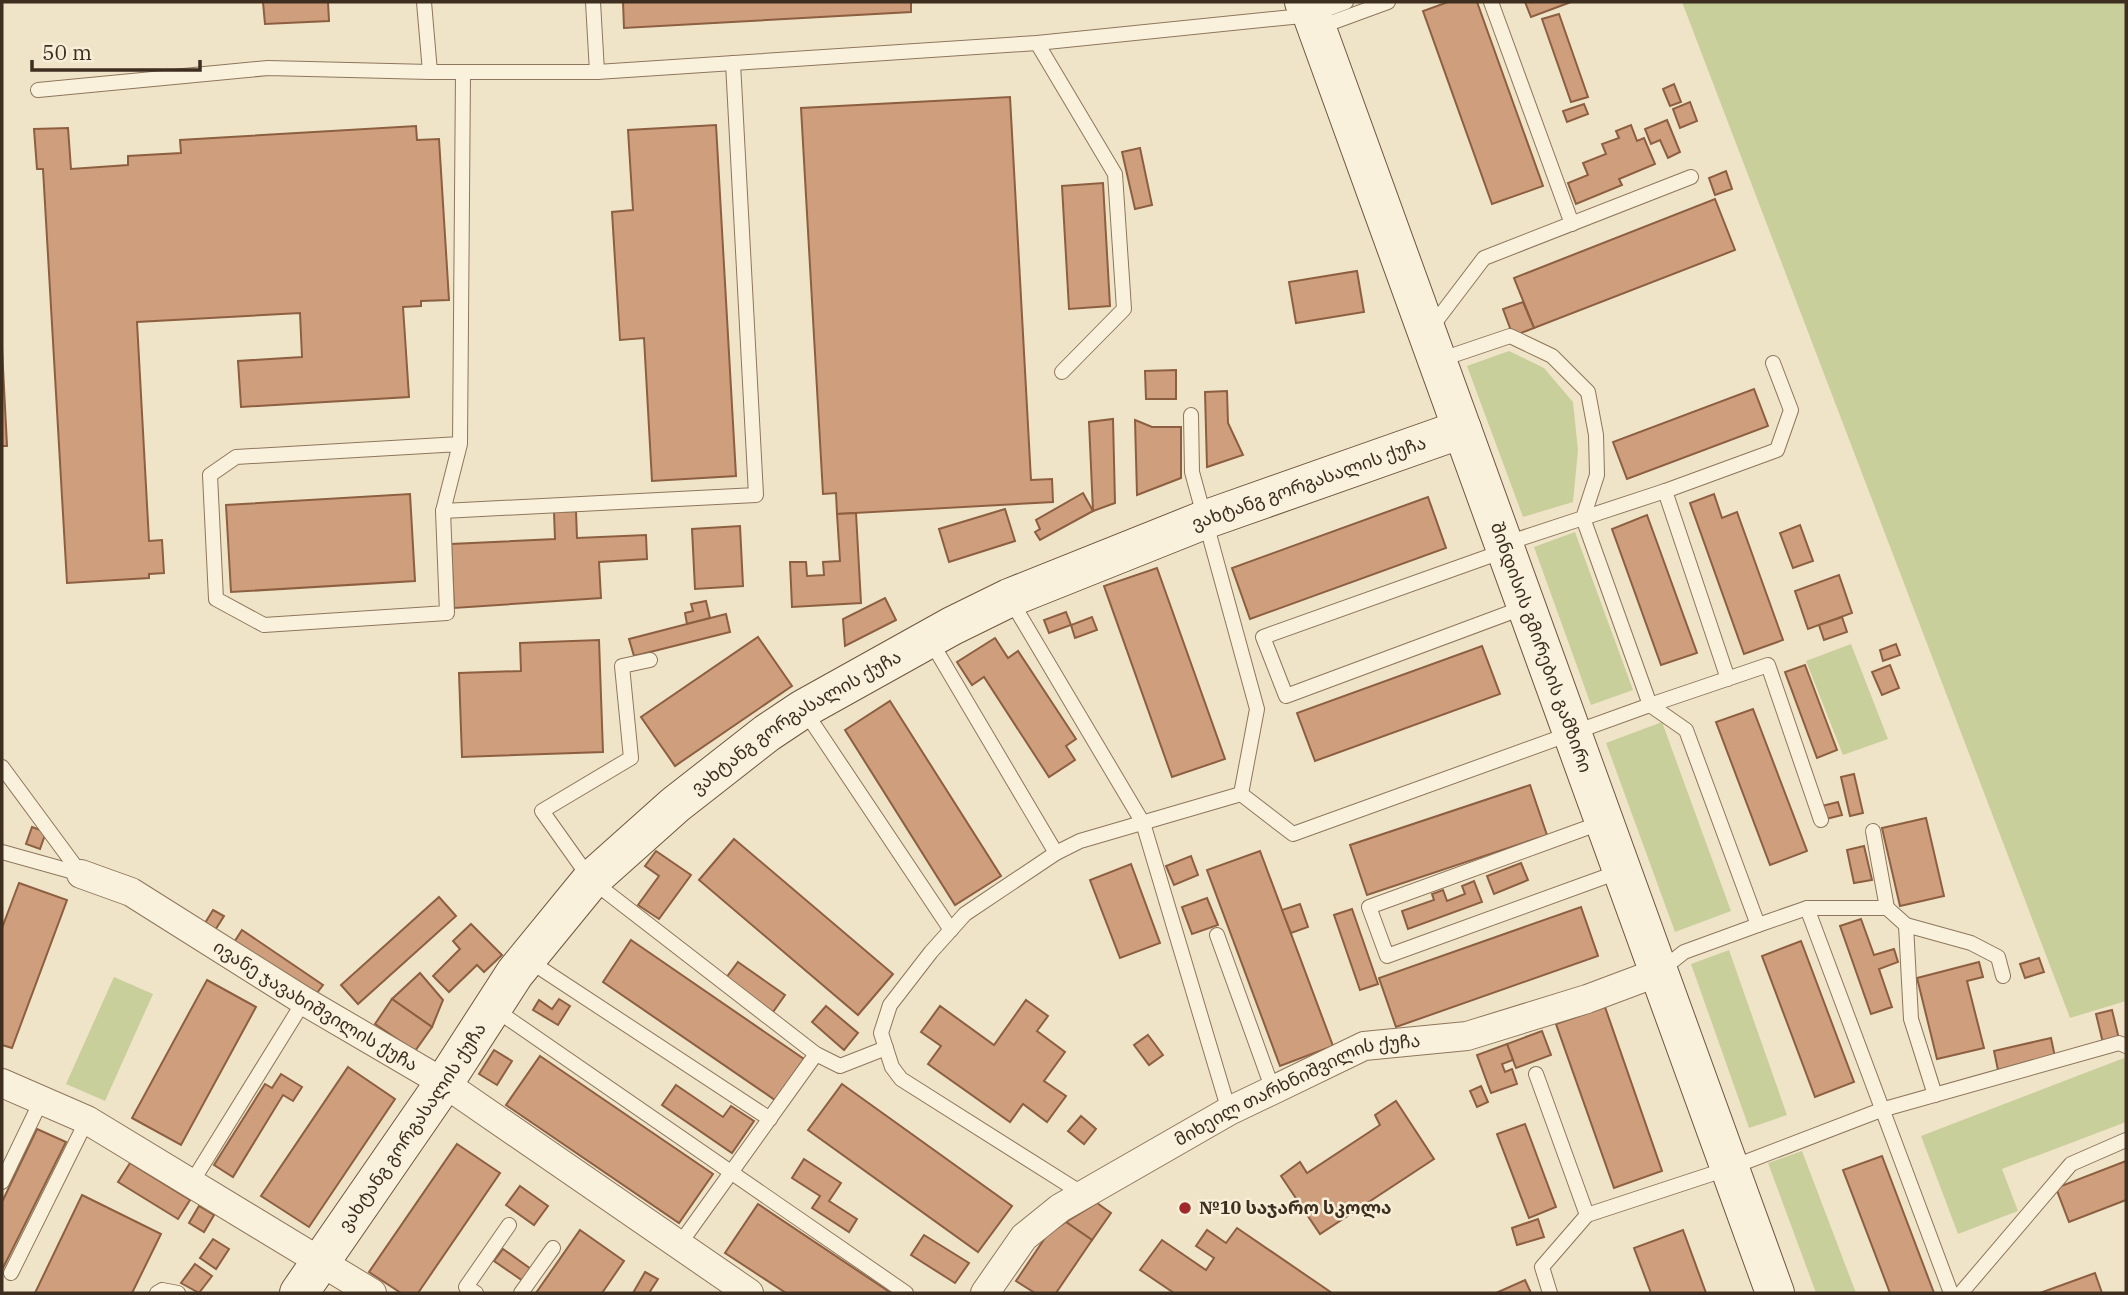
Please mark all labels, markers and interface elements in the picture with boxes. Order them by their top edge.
scale bar [32,28,200,72]
text: 50 m [42,38,92,66]
street label: ვახტანგ გორგასალის ქუჩა [1188,431,1429,535]
street label: შინდისის გმირების გამზირი [1486,519,1598,776]
street label: ვახტანგ გორგასალის ქუჩა [686,645,905,799]
street label: ივანე ჯავახიშვილის ქუჩა [209,935,422,1076]
street label: ვახტანგ გორგასალის ქუჩა [333,1018,491,1236]
street label: მიხეილ თარხნიშვილის ქუჩა [1170,1029,1421,1151]
place label: №10 საჯარო სკოლა [1199,1196,1392,1219]
marker: №10 საჯარო სკოლა [1177,1200,1193,1216]

